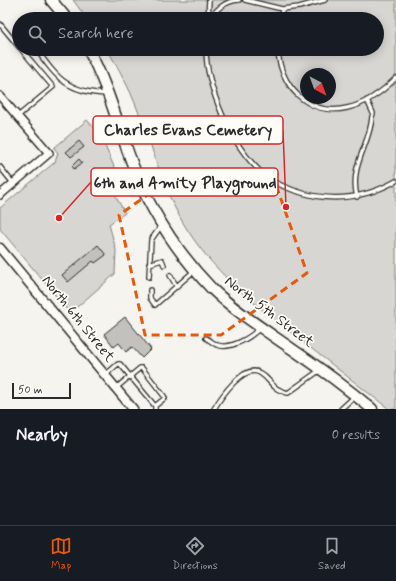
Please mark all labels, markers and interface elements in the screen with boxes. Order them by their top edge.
search box [12,12,384,56]
icon: search [26,23,48,45]
text: Search here [58,24,134,44]
north arrow [300,68,336,104]
callout: Charles Evans Cemetery [93,116,283,144]
text: Charles Evans Cemetery [104,120,273,141]
callout: 6th and Amity Playground [91,168,278,196]
text: 6th and Amity Playground [93,173,277,196]
street label: North 6th Street [37,271,119,367]
street label: North 5th Street [220,272,318,352]
scale bar [12,381,71,400]
text: 50 m [18,383,43,397]
text: Nearby [16,424,68,446]
text: 0 results [332,427,380,444]
tab: Map [50,535,72,573]
tab: Directions [172,535,218,573]
tab: Saved [318,535,346,573]

